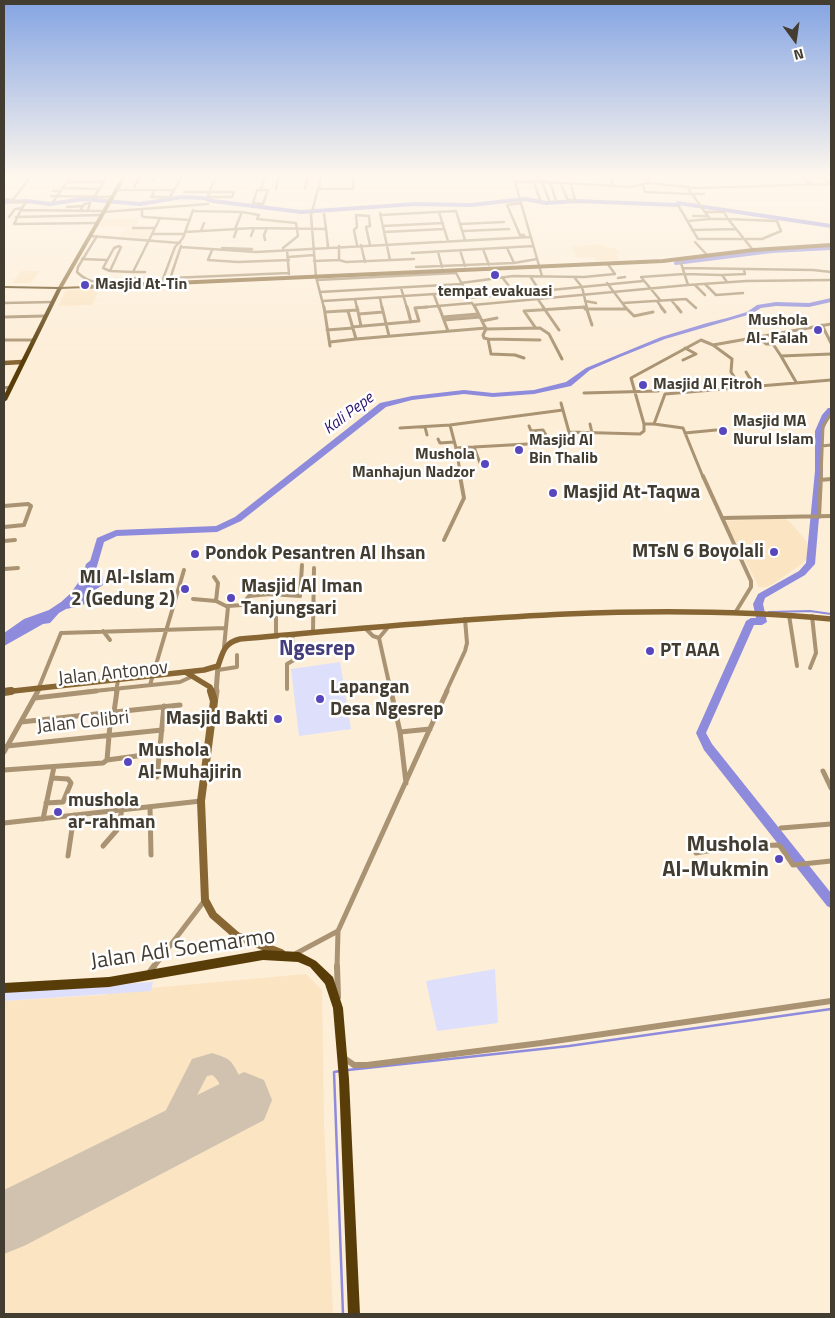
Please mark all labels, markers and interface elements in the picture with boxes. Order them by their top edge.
north arrow [770,15,820,65]
text: N [792,44,806,66]
marker: tempat evakuasi [489,269,501,281]
place label: Masjid At-Tin [95,275,187,295]
marker: Masjid At-Tin [79,279,91,291]
place label: tempat evakuasi [438,282,552,302]
place label: Mushola Al- Falah [746,311,808,349]
marker: Mushola Al- Falah [812,324,824,336]
place label: Masjid Al Fitroh [653,375,762,395]
marker: Masjid Al Fitroh [637,379,649,391]
water label: Kali Pepe [320,389,378,439]
place label: Masjid MA Nurul Islam [733,412,814,450]
marker: Masjid MA Nurul Islam [717,425,729,437]
place label: Masjid Al Bin Thalib [529,431,598,469]
marker: Masjid Al Bin Thalib [513,444,525,456]
place label: Mushola Manhajun Nadzor [352,445,475,483]
marker: Mushola Manhajun Nadzor [479,458,491,470]
place label: Masjid At-Taqwa [563,482,700,504]
marker: Masjid At-Taqwa [547,487,559,499]
place label: MTsN 6 Boyolali [632,541,764,563]
place label: Pondok Pesantren Al Ihsan [205,543,426,565]
marker: MTsN 6 Boyolali [768,546,780,558]
marker: Pondok Pesantren Al Ihsan [189,548,201,560]
place label: MI Al-Islam 2 (Gedung 2) [71,567,175,611]
place label: Masjid Al Iman Tanjungsari [241,576,363,620]
marker: MI Al-Islam 2 (Gedung 2) [179,583,191,595]
marker: Masjid Al Iman Tanjungsari [225,592,237,604]
district label: Ngesrep [279,637,355,663]
place label: PT AAA [660,640,720,662]
marker: PT AAA [644,645,656,657]
street label: Jalan Antonov [57,657,169,691]
place label: Lapangan Desa Ngesrep [330,677,444,721]
marker: Lapangan Desa Ngesrep [314,693,326,705]
street label: Jalan Colibri [36,707,130,739]
place label: Masjid Bakti [166,708,268,730]
marker: Masjid Bakti [272,713,284,725]
place label: Mushola Al-Muhajirin [138,740,242,784]
marker: Mushola Al-Muhajirin [122,756,134,768]
place label: mushola ar-rahman [68,790,155,834]
marker: mushola ar-rahman [52,806,64,818]
place label: Mushola Al-Mukmin [662,833,769,884]
marker: Mushola Al-Mukmin [773,853,785,865]
street label: Jalan Adi Soemarmo [89,924,277,976]

